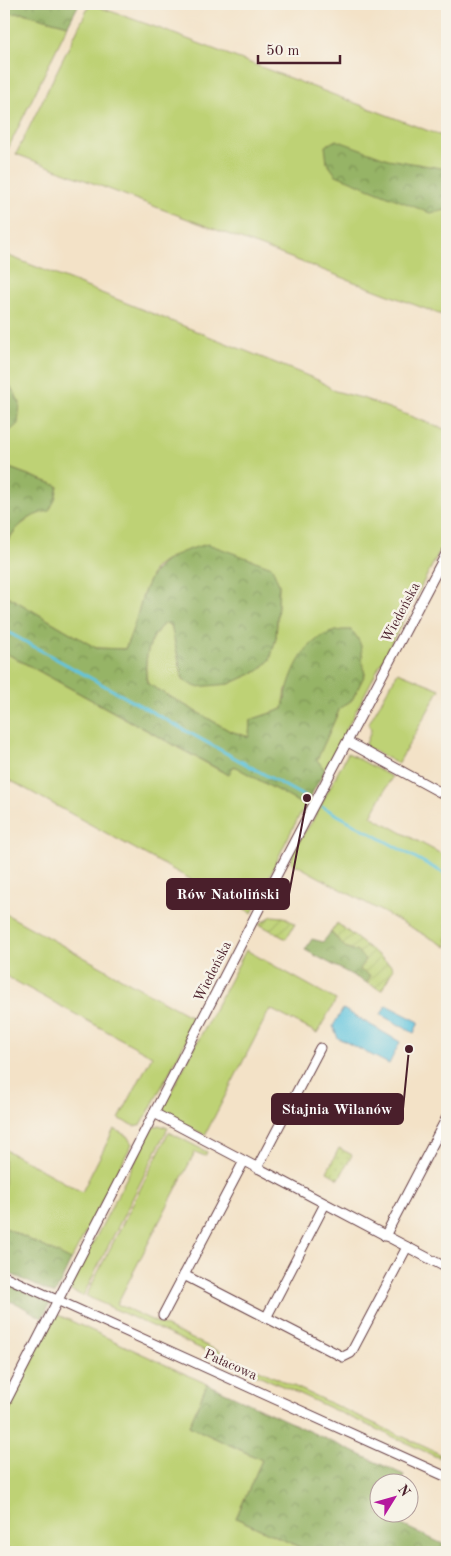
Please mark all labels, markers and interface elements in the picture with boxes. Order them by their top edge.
scale bar [258,32,341,64]
text: 50 m [266,44,300,59]
street label: Wiedeńska [379,580,423,645]
callout: Rów Natoliński [167,879,289,909]
text: Rów Natoliński [177,888,279,903]
street label: Wiedeńska [192,939,234,1004]
callout: Stajnia Wilanów [272,1094,403,1124]
text: Stajnia Wilanów [282,1103,393,1118]
street label: Pałacowa [202,1347,259,1383]
north arrow [368,1474,418,1524]
text: N [395,1482,413,1500]

